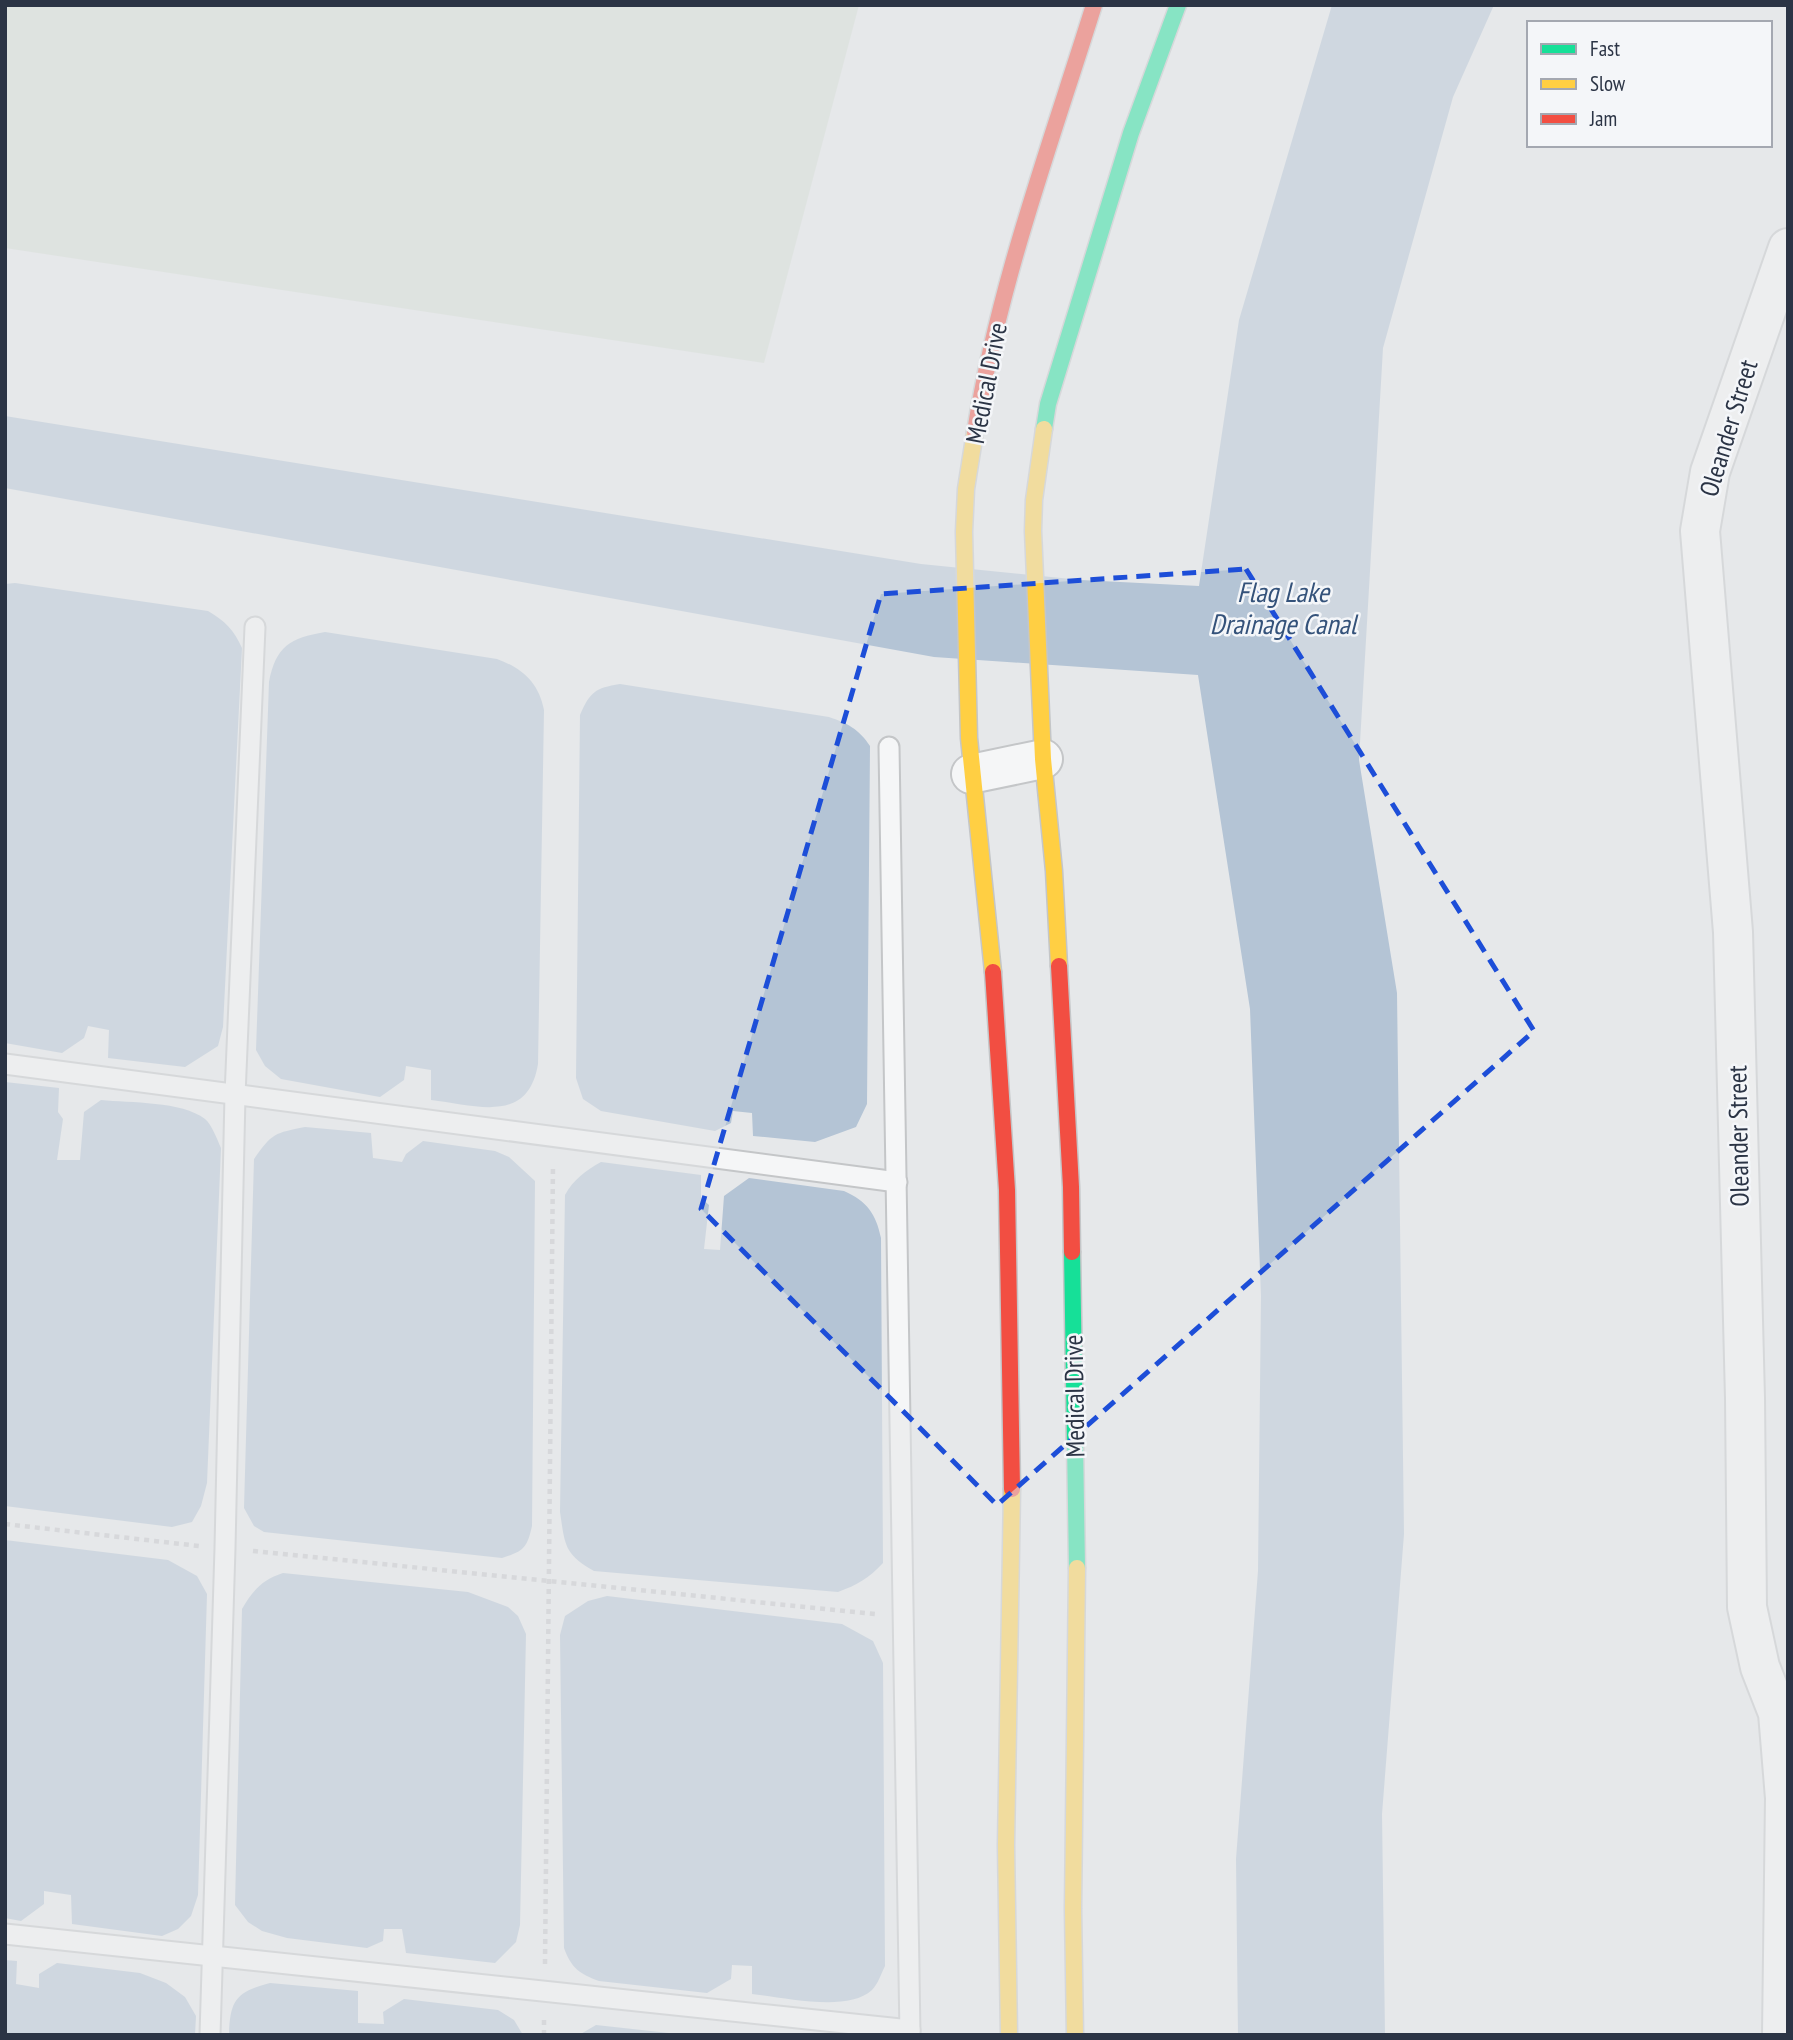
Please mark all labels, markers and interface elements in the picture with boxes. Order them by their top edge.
legend [1527,21,1772,147]
text: Fast [1590,35,1620,62]
text: Slow [1590,70,1626,97]
text: Jam [1589,105,1617,132]
street label: Medical Drive [958,320,1014,446]
street label: Oleander Street [1692,356,1764,500]
water label: Flag Lake Drainage Canal [1210,573,1359,642]
street label: Oleander Street [1720,1065,1756,1207]
street label: Medical Drive [1056,1334,1092,1458]

